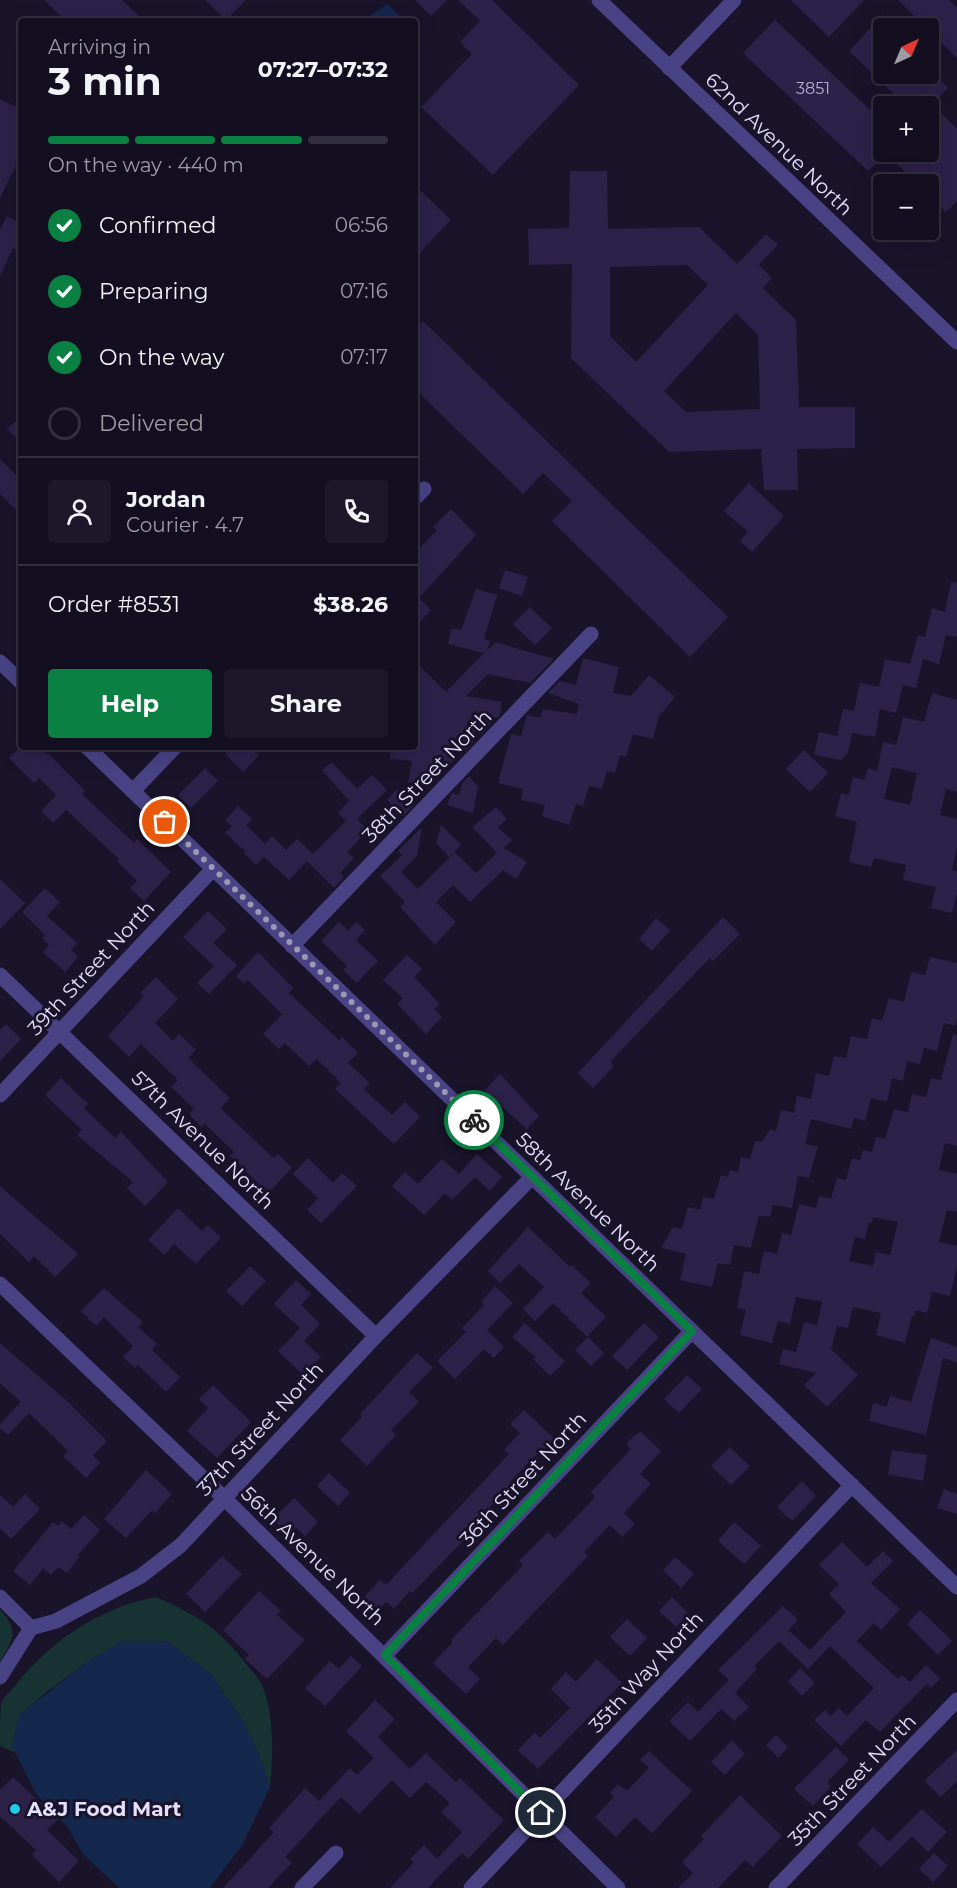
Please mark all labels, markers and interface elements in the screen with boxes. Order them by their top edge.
north arrow [873,18,939,84]
map controls [873,18,939,240]
text: Arriving in [48,35,151,59]
text: 07:27–07:32 [258,56,388,83]
text: 3 min [48,57,162,105]
street label: 62nd Avenue North [700,68,858,220]
house number: 3851 [796,79,830,98]
button: + [873,96,939,162]
text: On the way · 440 m [48,153,244,177]
button: − [873,174,939,240]
icon: check [48,209,81,242]
text: Confirmed [99,212,216,239]
text: 06:56 [335,213,388,237]
icon: check [48,275,81,308]
text: Preparing [99,278,208,305]
text: 07:16 [340,279,388,303]
icon: check [48,341,81,374]
text: On the way [99,344,224,371]
text: 07:17 [340,345,388,369]
text: Delivered [99,410,204,437]
button: person [48,480,111,543]
button: phone [325,480,388,543]
text: Jordan [126,486,206,513]
text: Courier · 4.7 [126,513,244,537]
text: Order #8531 [48,591,180,618]
text: $38.26 [313,591,388,618]
button: Help [48,669,212,738]
button: Share [224,669,388,738]
street label: 38th Street North [357,705,497,847]
pin [139,796,190,847]
icon: bag [148,805,181,838]
street label: 39th Street North [23,896,159,1040]
street label: 57th Avenue North [127,1066,279,1214]
courier [444,1090,504,1150]
icon: bike [458,1104,491,1137]
street label: 58th Avenue North [511,1127,665,1277]
street label: 37th Street North [192,1357,328,1501]
street label: 36th Street North [455,1407,591,1551]
street label: 56th Avenue North [236,1481,390,1631]
street label: 35th Way North [584,1607,708,1737]
street label: 35th Street North [783,1709,921,1851]
pin [515,1787,566,1838]
icon: home [524,1796,557,1829]
place label: A&J Food Mart [26,1797,181,1821]
marker: A&J Food Mart [8,1802,22,1816]

